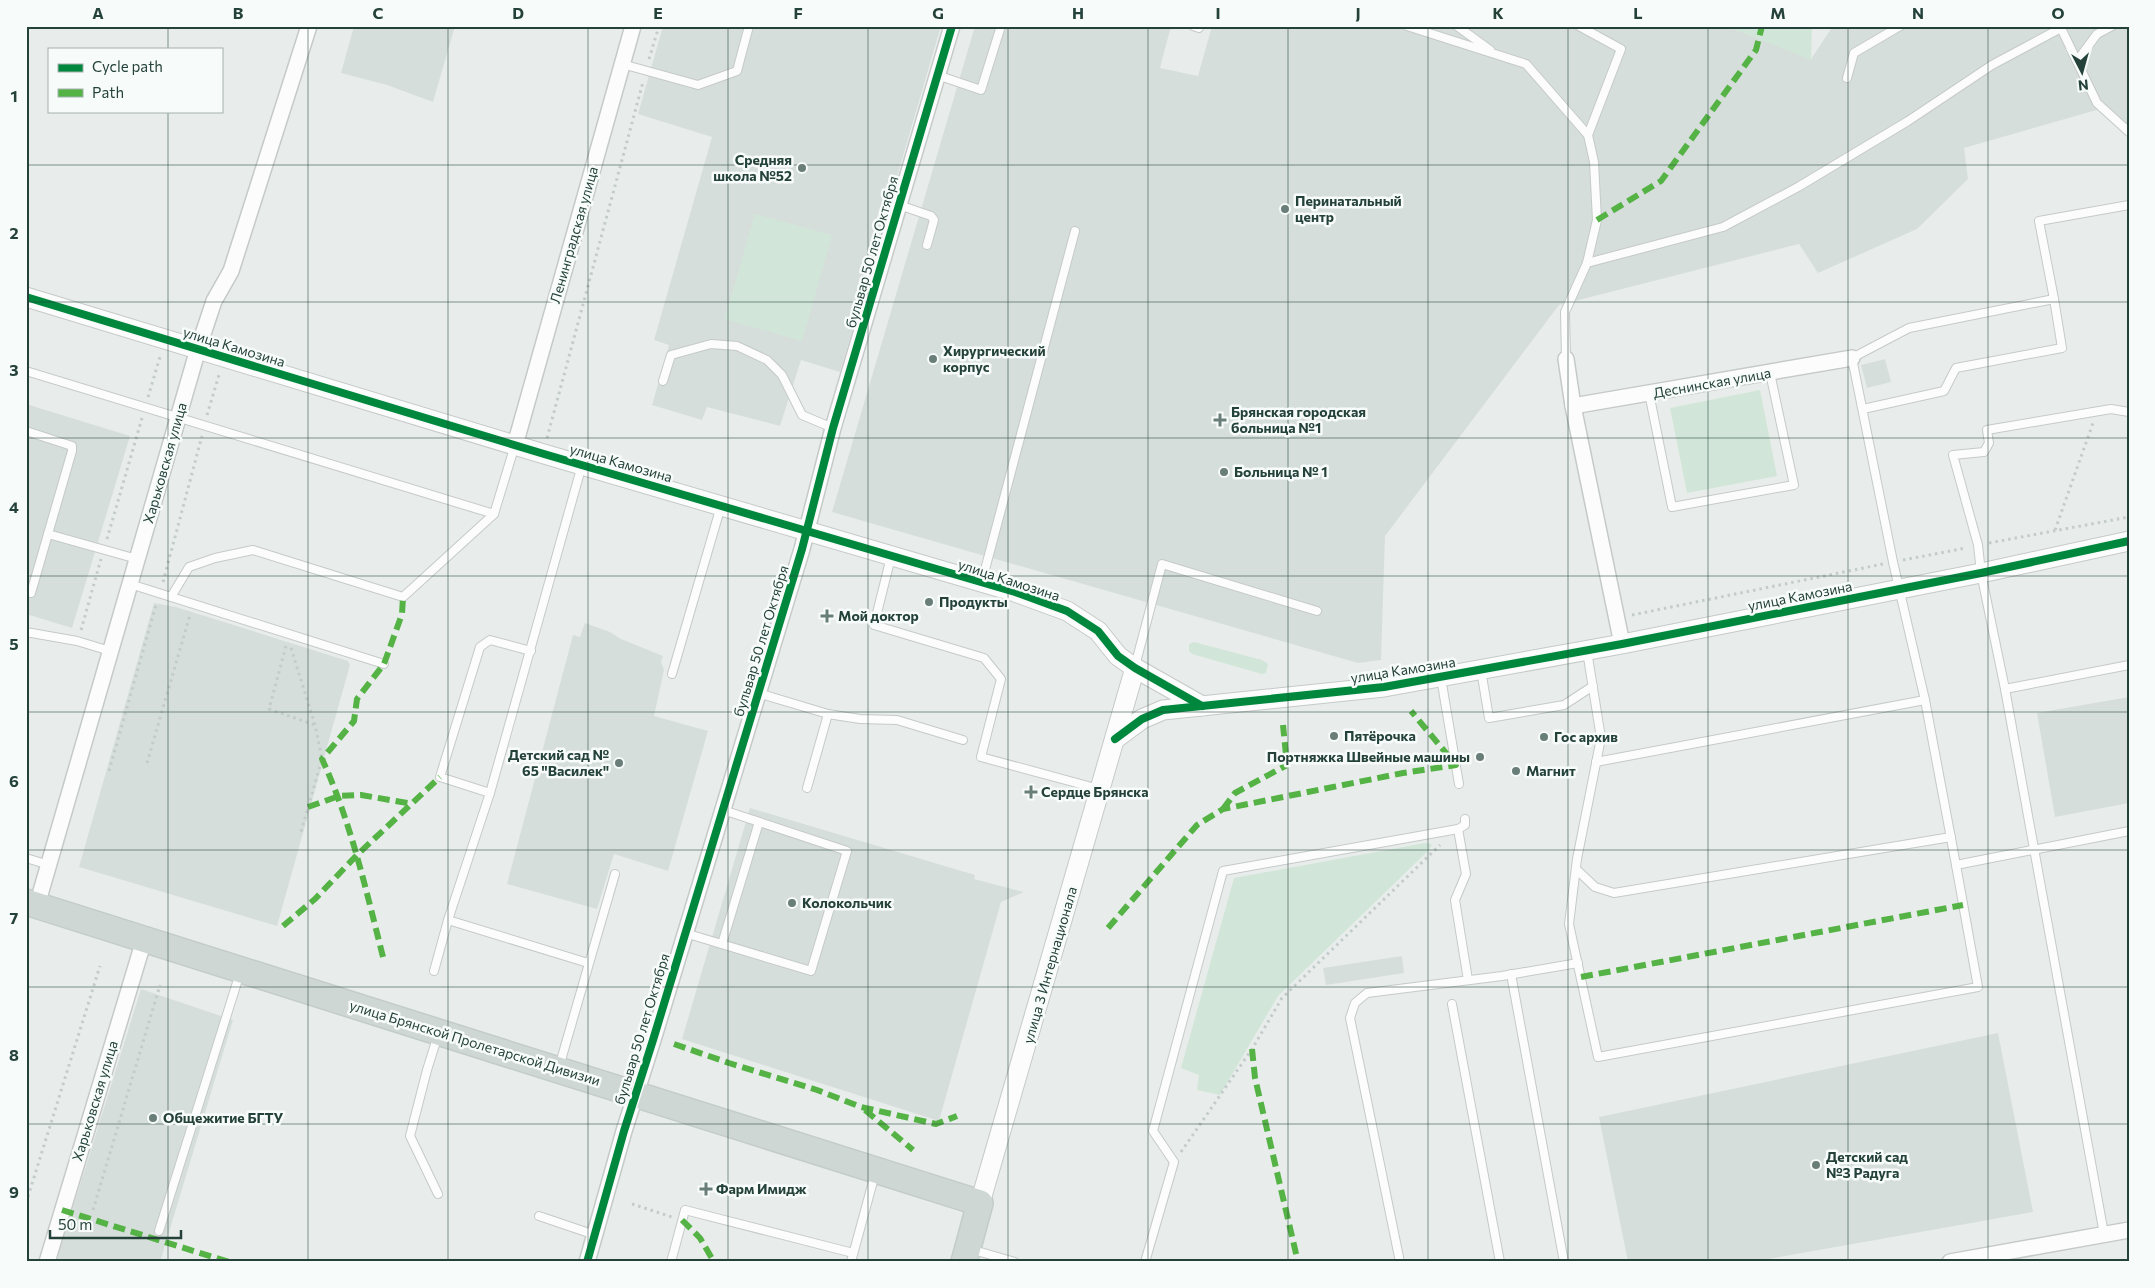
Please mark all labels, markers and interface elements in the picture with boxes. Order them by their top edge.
text: A [92,3,104,22]
text: B [233,3,244,22]
text: C [373,3,384,22]
text: D [512,3,524,22]
text: E [653,3,663,22]
text: F [793,3,803,22]
text: G [932,3,944,22]
text: H [1072,3,1084,22]
text: I [1215,3,1221,22]
text: J [1355,3,1361,22]
text: K [1492,3,1504,22]
text: L [1633,3,1643,22]
text: M [1770,3,1786,22]
text: N [1912,3,1924,22]
text: O [2051,3,2065,22]
legend [48,48,222,112]
north arrow [2058,48,2108,98]
text: Cycle path [92,57,163,75]
text: N [2077,76,2090,94]
text: Path [92,83,124,101]
text: 1 [10,86,18,105]
place label: Средняя школа №52 [713,151,792,184]
marker: Средняя школа №52 [796,162,808,174]
street label: Ленинградская улица [546,164,601,305]
street label: бульвар 50 лет Октября [842,174,901,330]
place label: Перинатальный центр [1295,192,1402,225]
marker: Перинатальный центр [1279,203,1291,215]
text: 2 [9,223,19,242]
street label: улица Камозина [181,323,287,370]
place label: Хирургический корпус [943,342,1046,375]
marker: Хирургический корпус [927,353,939,365]
text: 3 [9,360,19,379]
street label: Деснинская улица [1652,364,1772,401]
street label: Харьковская улица [139,400,190,525]
place label: Брянская городская больница №1 [1231,403,1366,436]
marker: Брянская городская больница №1 [1213,413,1227,427]
street label: улица Камозина [568,440,674,485]
place label: Больница № 1 [1234,463,1328,480]
marker: Больница № 1 [1218,466,1230,478]
text: 4 [9,497,19,516]
street label: улица Камозина [956,555,1062,604]
street label: бульвар 50 лет Октября [729,563,792,719]
street label: улица Камозина [1746,577,1854,614]
place label: Продукты [939,593,1008,610]
marker: Продукты [923,596,935,608]
place label: Мой доктор [838,607,919,624]
marker: Мой доктор [820,609,834,623]
text: 5 [9,634,19,653]
street label: улица Камозина [1349,653,1457,686]
place label: Пятёрочка [1344,727,1416,744]
place label: Гос архив [1554,728,1618,745]
marker: Пятёрочка [1328,730,1340,742]
marker: Гос архив [1538,731,1550,743]
place label: Детский сад № 65 "Василек" [508,746,609,779]
place label: Портняжка Швейные машины [1267,748,1470,765]
marker: Портняжка Швейные машины [1474,751,1486,763]
marker: Детский сад № 65 "Василек" [613,757,625,769]
place label: Магнит [1526,762,1576,779]
marker: Магнит [1510,765,1522,777]
text: 6 [9,771,19,790]
place label: Сердце Брянска [1041,783,1149,800]
marker: Сердце Брянска [1025,786,1037,798]
street label: улица 3 Интернационала [1019,884,1080,1045]
place label: Колокольчик [802,894,892,911]
marker: Колокольчик [786,897,798,909]
text: 7 [10,908,19,927]
street label: бульвар 50 лет Октября [610,951,673,1107]
street label: улица Брянской Пролетарской Дивизии [348,996,603,1089]
street label: Харьковская улица [68,1039,121,1163]
text: 8 [9,1045,19,1064]
place label: Общежитие БГТУ [163,1109,284,1126]
marker: Общежитие БГТУ [147,1112,159,1124]
place label: Детский сад №3 Радуга [1826,1148,1908,1181]
marker: Детский сад №3 Радуга [1810,1159,1822,1171]
place label: Фарм Имидж [716,1180,807,1197]
text: 9 [9,1182,19,1201]
marker: Фарм Имидж [700,1183,712,1195]
scale bar [50,1208,181,1240]
text: 50 m [58,1215,92,1233]

